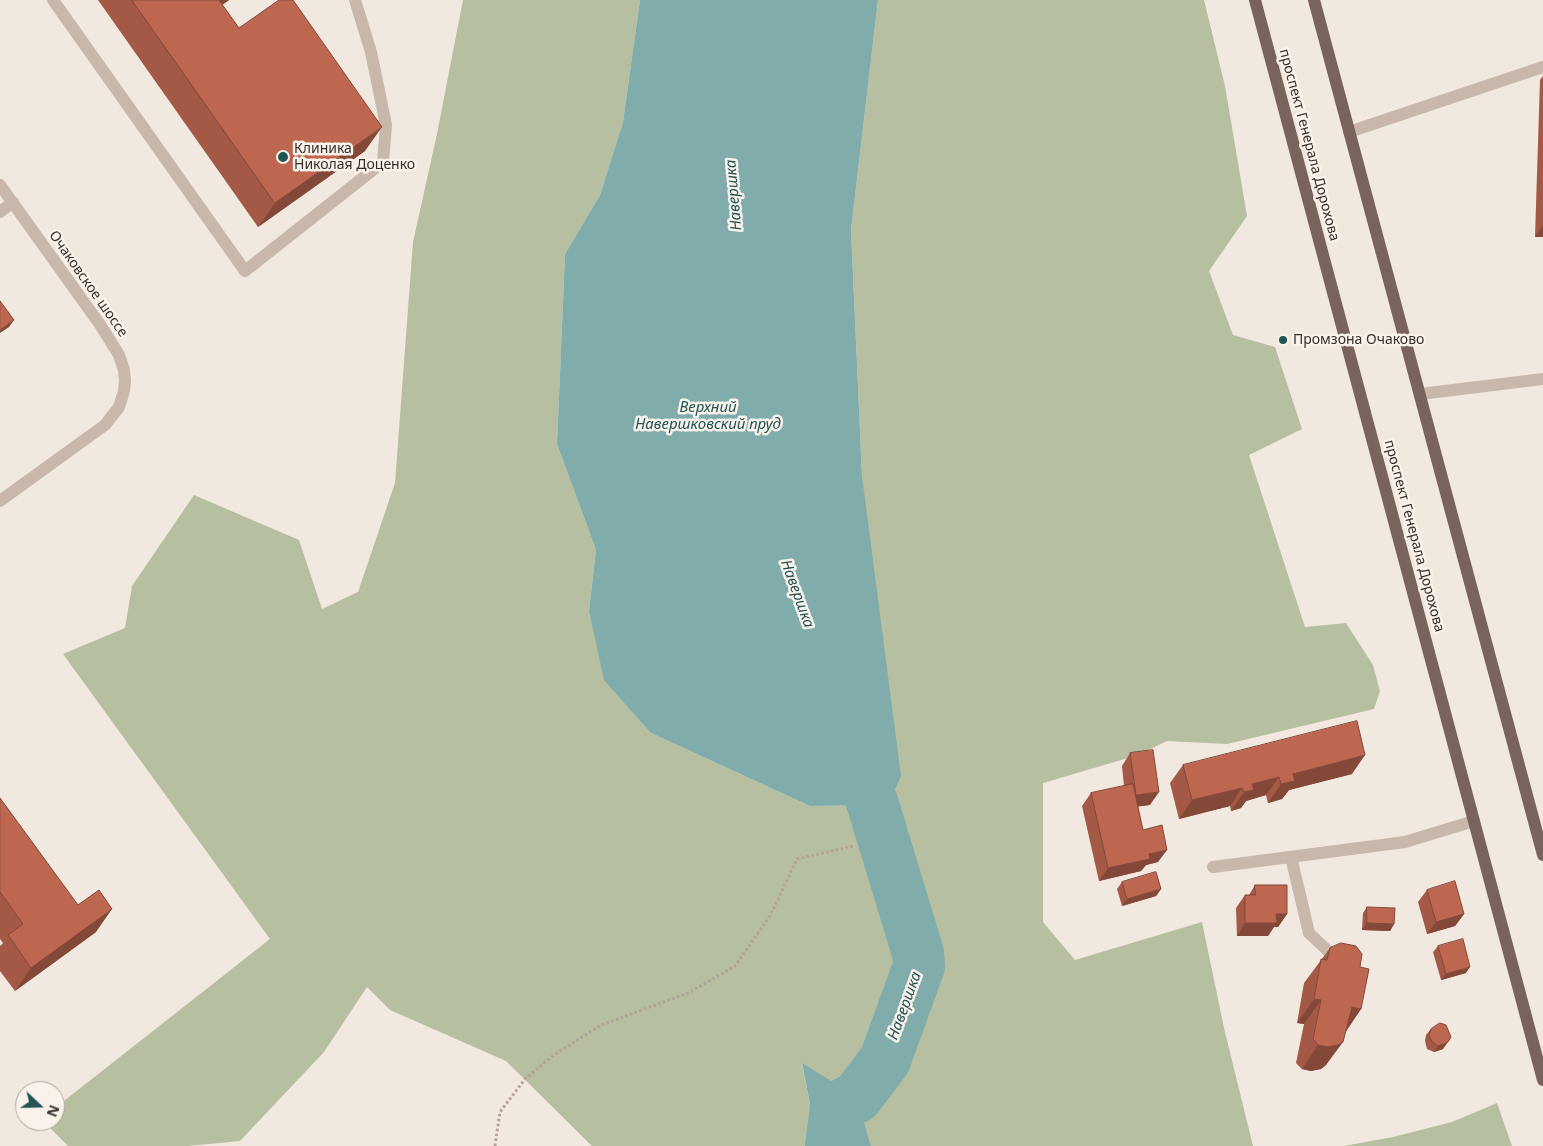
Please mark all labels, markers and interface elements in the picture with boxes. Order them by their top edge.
street label: проспект Генерала Дорохова [1275,47,1343,243]
place label: Клиника Николая Доценко [294,141,415,174]
marker: Клиника Николая Доценко [276,150,290,164]
water label: Навершка [722,159,746,231]
street label: Очаковское шоссе [45,228,131,340]
place label: Промзона Очаково [1293,332,1424,348]
marker: Промзона Очаково [1277,334,1289,346]
water label: Верхний Навершковский пруд [635,399,781,434]
street label: проспект Генерала Дорохова [1380,438,1448,634]
water label: Навершка [776,558,818,630]
water label: Навершка [884,970,926,1042]
north arrow [15,1081,65,1131]
text: N [43,1102,64,1120]

